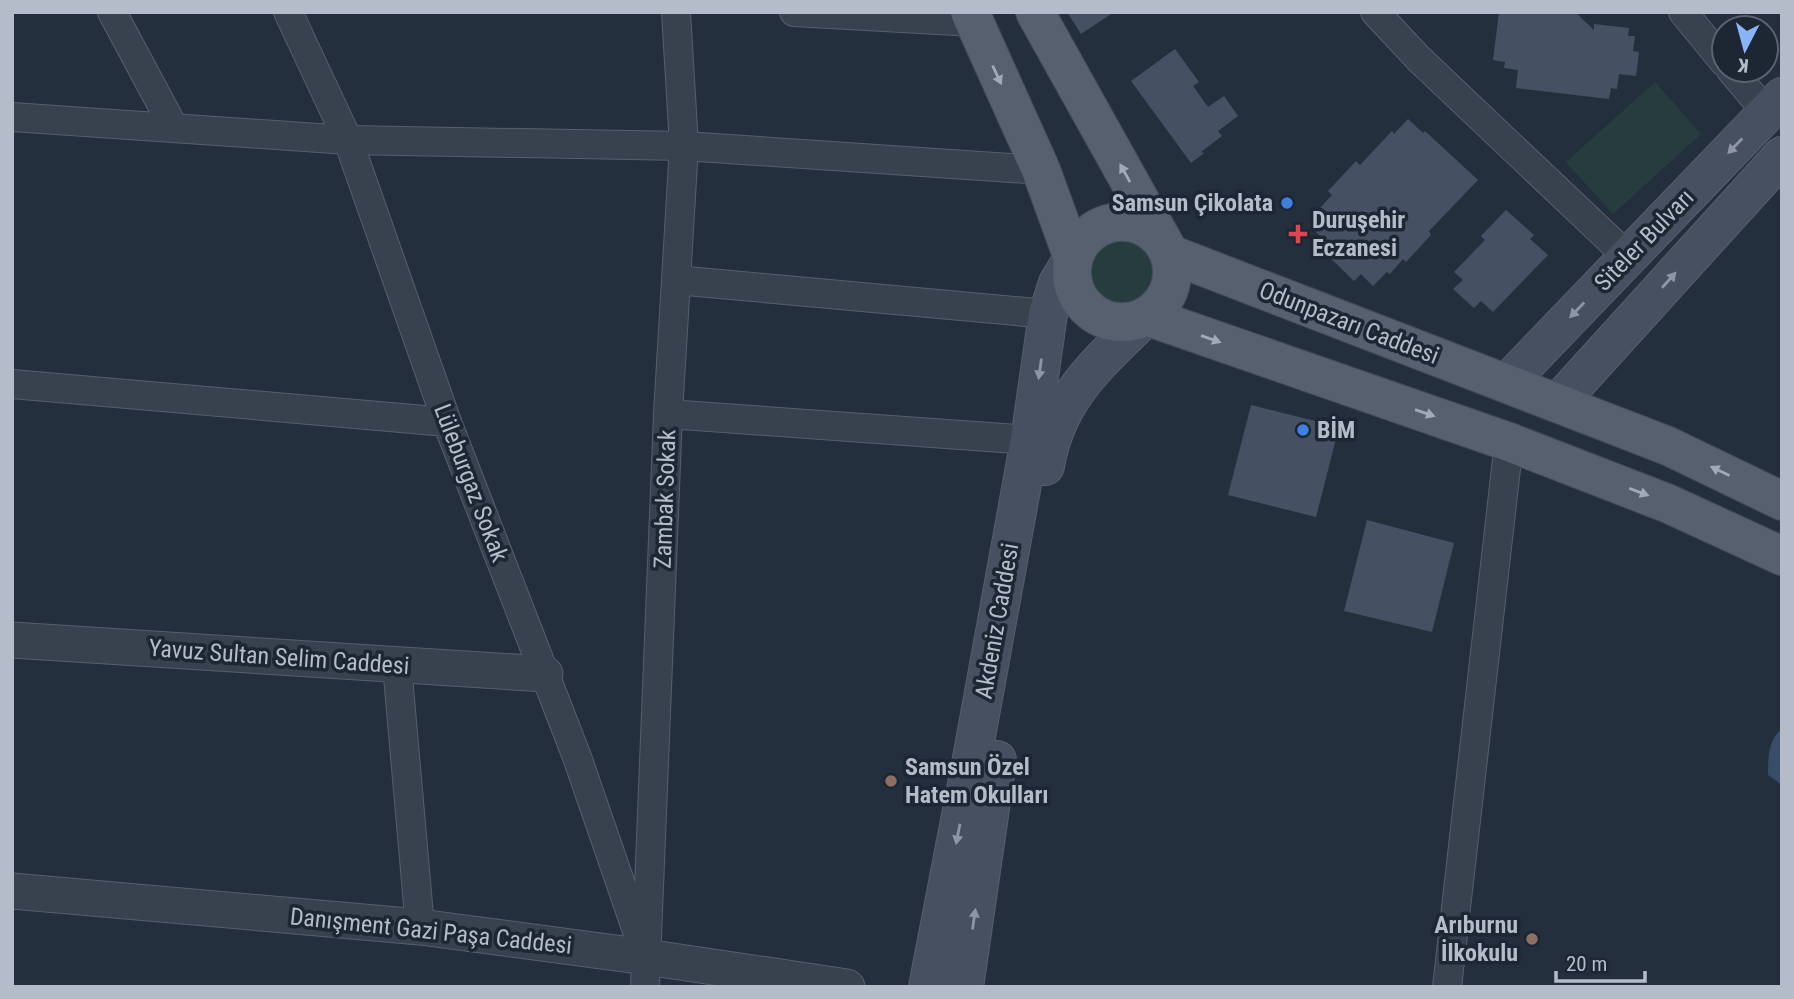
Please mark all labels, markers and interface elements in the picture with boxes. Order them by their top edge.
north arrow [1710,14,1780,84]
text: K [1736,53,1750,77]
one-way arrow [992,64,1003,85]
one-way arrow [1726,138,1743,155]
one-way arrow [1119,163,1131,182]
street label: Siteler Bulvarı [1589,183,1699,297]
place label: Samsun Çikolata [1112,189,1273,217]
marker: Samsun Çikolata [1279,195,1295,211]
place label: Duruşehir Eczanesi [1312,206,1405,262]
marker: Duruşehir Eczanesi [1290,226,1306,242]
one-way arrow [1661,272,1677,289]
street label: Odunpazarı Caddesi [1255,276,1443,370]
one-way arrow [1569,301,1585,318]
one-way arrow [1200,333,1221,344]
one-way arrow [1034,358,1045,380]
street label: Lüleburgaz Sokak [428,400,514,566]
one-way arrow [1415,408,1436,419]
place label: BİM [1317,416,1355,444]
marker: BİM [1295,422,1311,438]
street label: Zambak Sokak [649,429,681,569]
one-way arrow [1710,466,1730,477]
one-way arrow [1628,487,1649,498]
street label: Akdeniz Caddesi [970,541,1024,701]
street label: Yavuz Sultan Selim Caddesi [148,634,410,680]
place label: Samsun Özel Hatem Okulları [905,753,1049,809]
marker: Samsun Özel Hatem Okulları [883,773,899,789]
one-way arrow [952,823,963,845]
street label: Danışment Gazi Paşa Caddesi [289,902,573,960]
one-way arrow [968,908,979,930]
place label: Arıburnu İlkokulu [1434,911,1518,967]
marker: Arıburnu İlkokulu [1524,931,1540,947]
scale bar [1556,940,1645,984]
text: 20 m [1566,952,1607,976]

